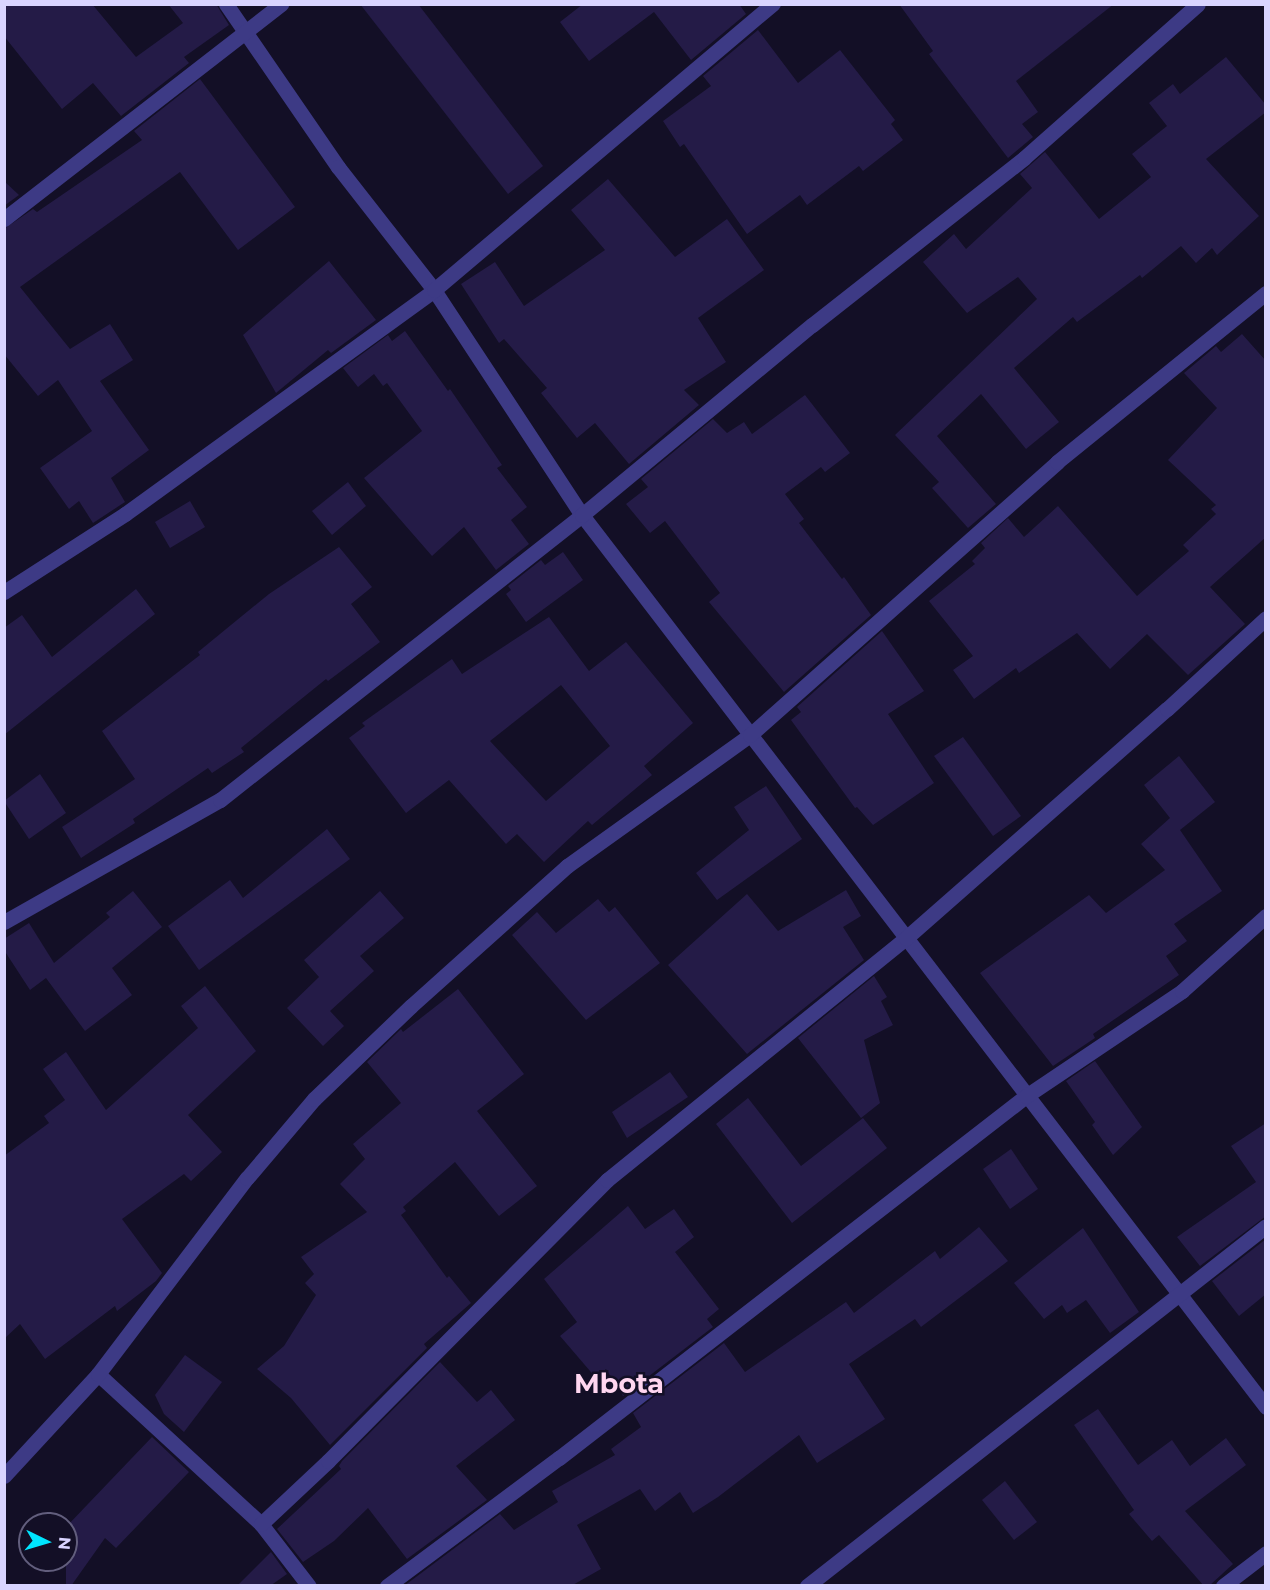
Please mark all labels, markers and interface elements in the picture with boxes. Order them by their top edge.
district label: Mbota [574,1368,664,1400]
north arrow [18,1512,78,1572]
text: N [54,1536,74,1551]

